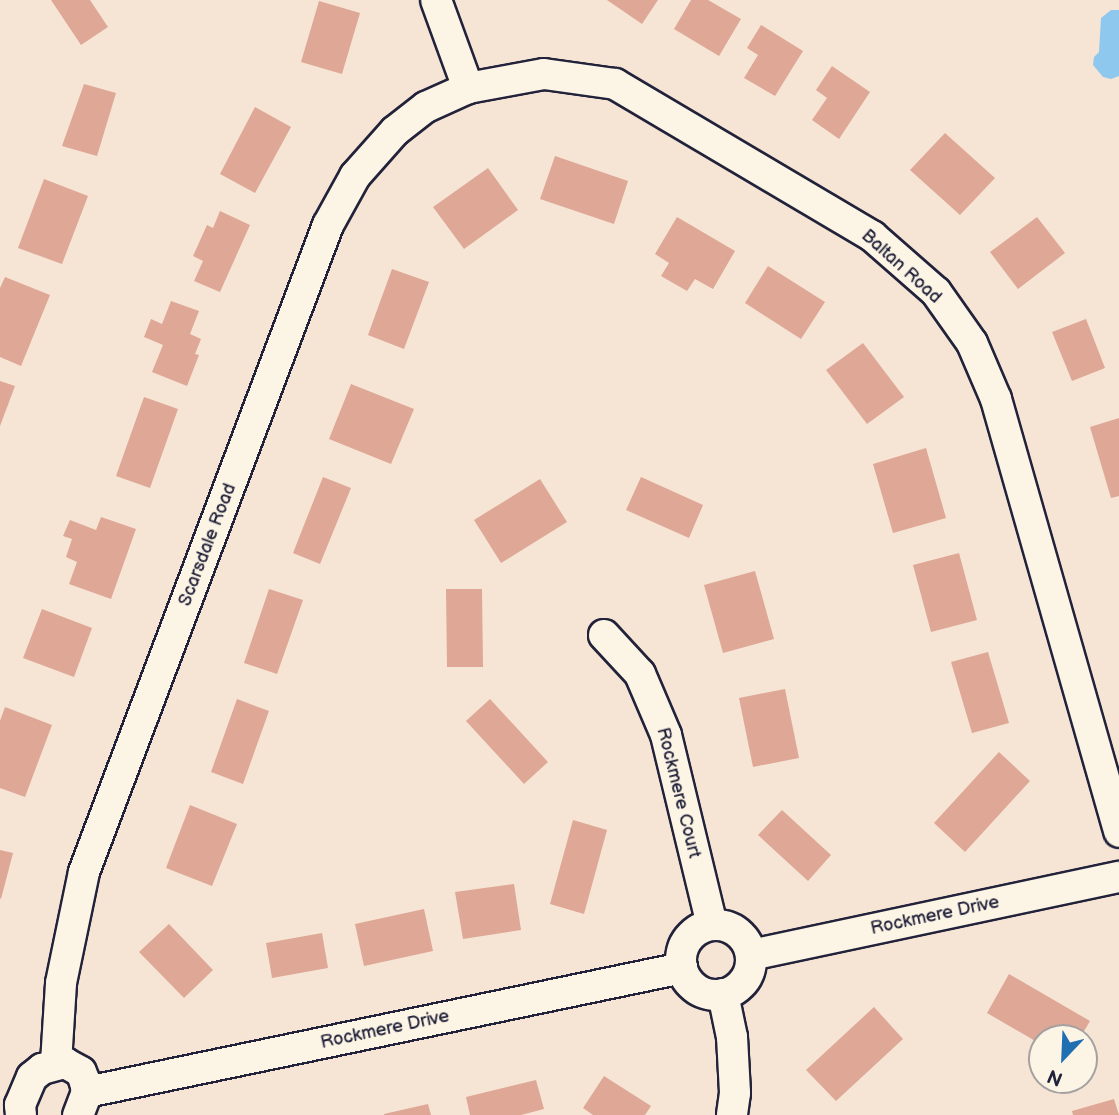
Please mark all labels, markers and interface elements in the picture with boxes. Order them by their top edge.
street label: Baltan Road [857,225,945,309]
street label: Scarsdale Road [175,481,241,609]
street label: Rockmere Court [651,726,705,860]
street label: Rockmere Drive [869,892,1001,940]
street label: Rockmere Drive [319,1006,451,1054]
north arrow [1028,1024,1098,1094]
text: N [1044,1064,1066,1090]

